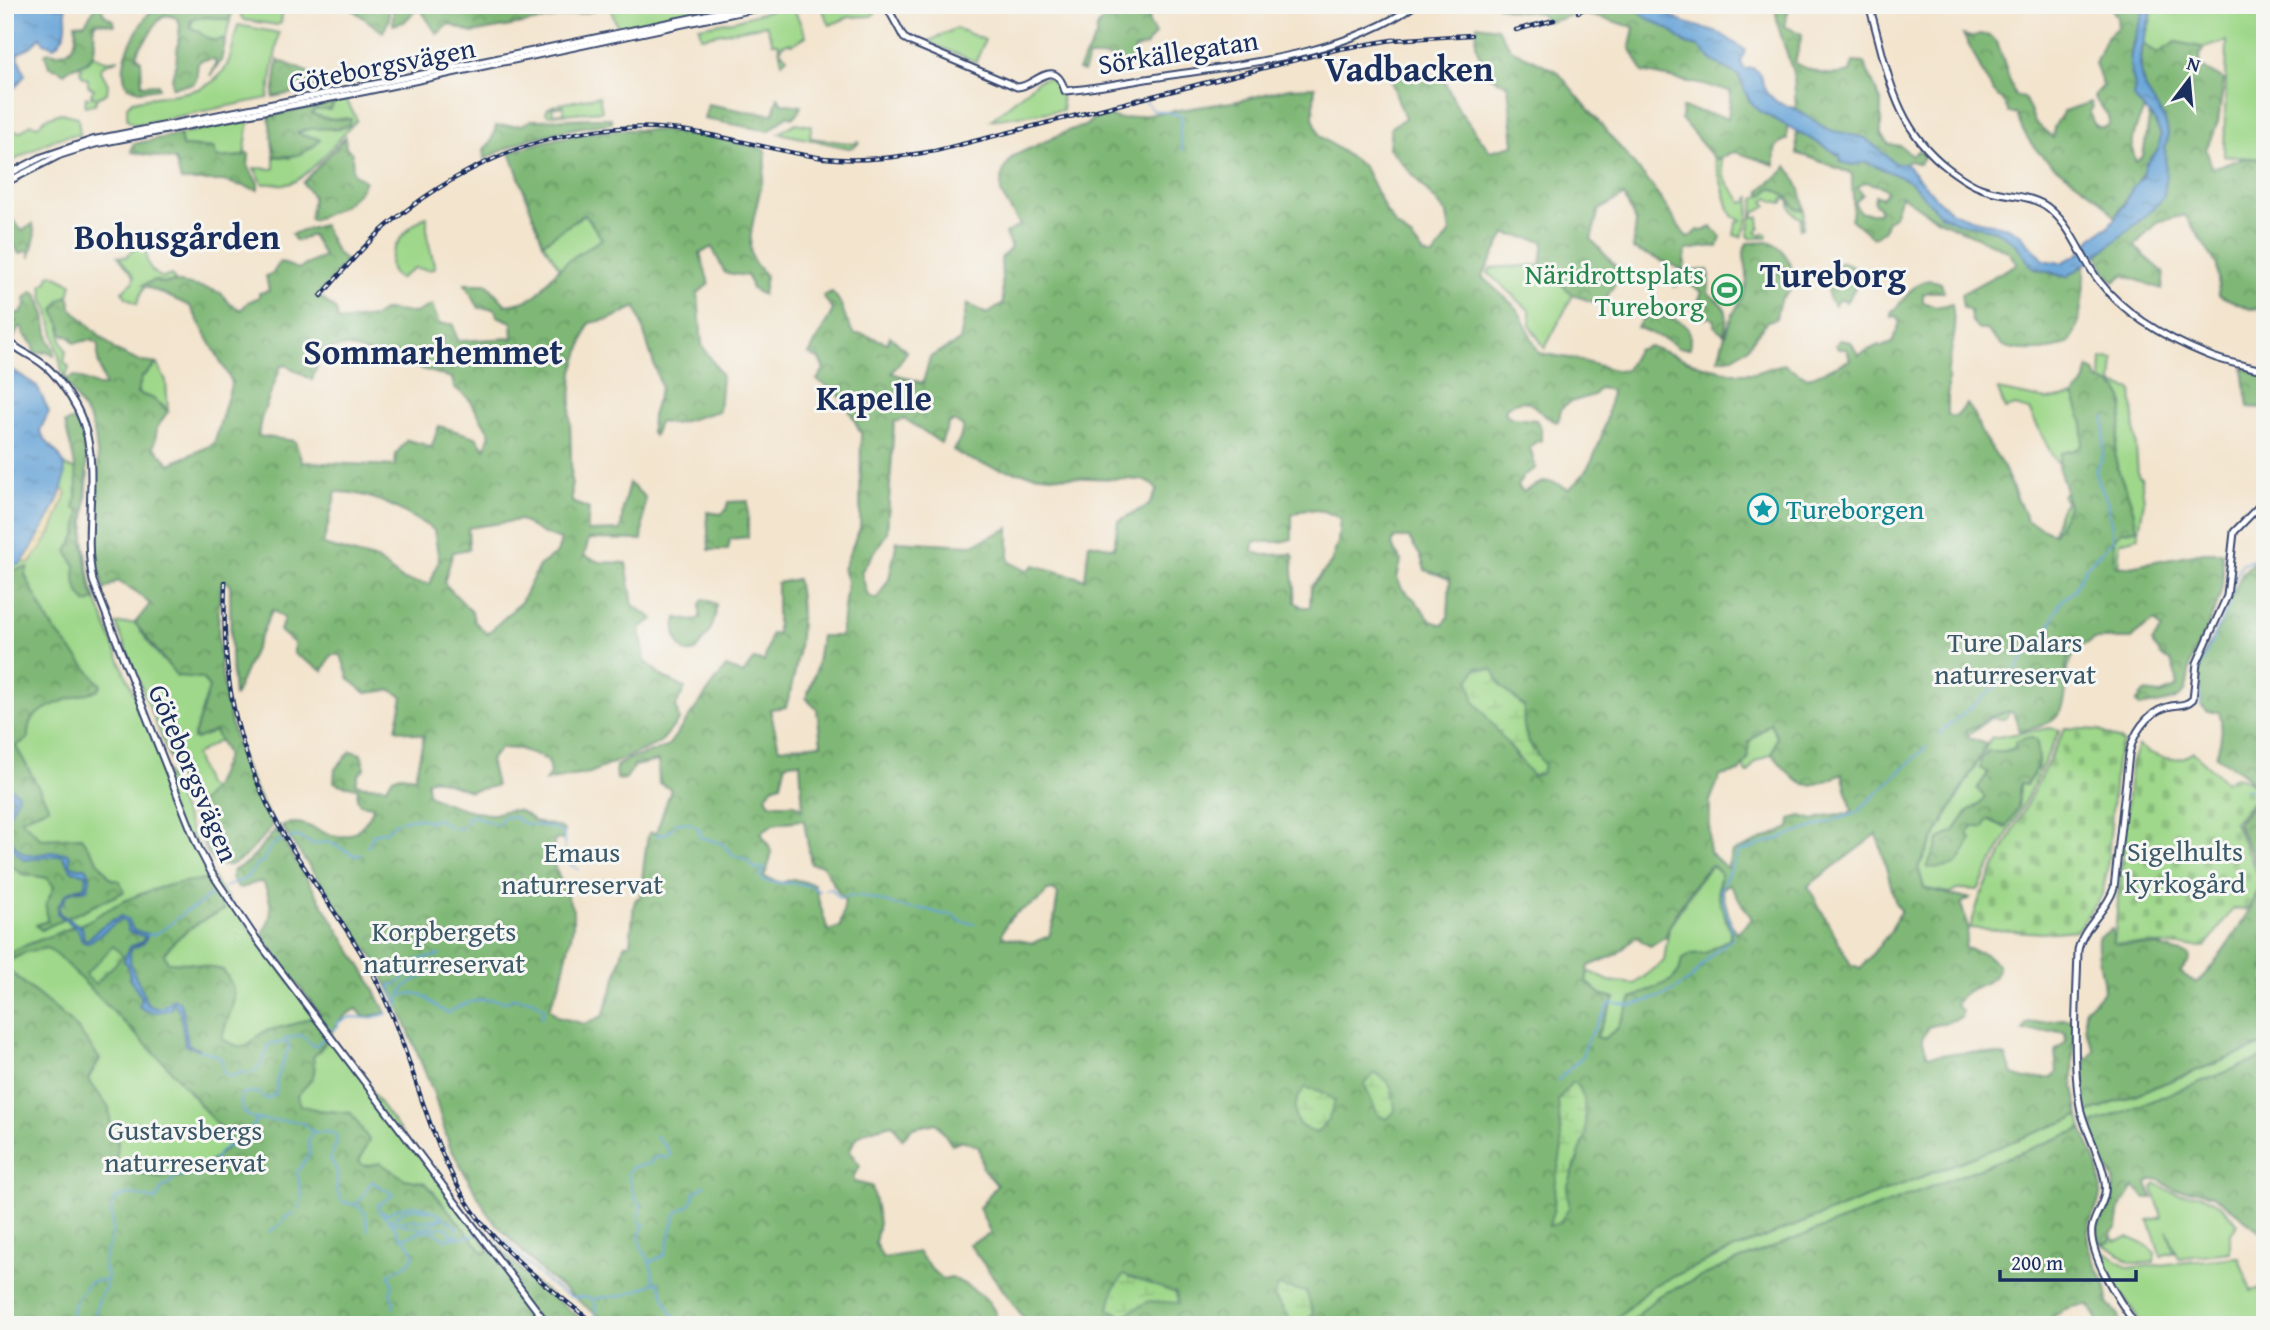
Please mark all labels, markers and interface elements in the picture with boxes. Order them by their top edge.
street label: Sörkällegatan [1095,19,1261,84]
street label: Göteborgsvägen [285,26,479,103]
district label: Vadbacken [1324,43,1494,94]
north arrow [2154,46,2224,116]
text: N [2184,48,2204,79]
district label: Bohusgården [74,211,280,262]
district label: Tureborg [1760,249,1906,300]
place label: Näridrottsplats Tureborg [1525,253,1704,326]
sports icon: Näridrottsplats Tureborg [1710,273,1744,307]
district label: Sommarhemmet [303,326,563,377]
district label: Kapelle [816,372,932,423]
place label: Tureborgen [1786,488,1924,529]
place icon: Tureborgen [1746,492,1780,526]
park label: Ture Dalars naturreservat [1934,621,2096,694]
street label: Göteborgsvägen [139,678,250,868]
park label: Sigelhults kyrkogård [2124,830,2246,903]
park label: Emaus naturreservat [501,831,663,904]
park label: Korpbergets naturreservat [363,910,525,983]
park label: Gustavsbergs naturreservat [104,1109,266,1182]
scale bar [2000,1239,2137,1283]
text: 200 m [2011,1247,2063,1278]

